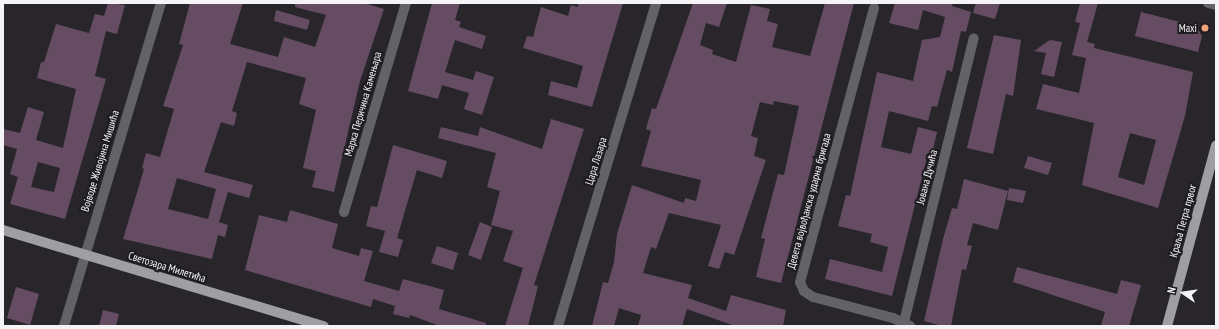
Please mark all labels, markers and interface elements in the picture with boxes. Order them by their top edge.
place label: Maxi [1179,21,1197,35]
marker: Maxi [1200,23,1210,33]
street label: Марка Перичина Камењара [342,50,384,158]
street label: Војводе Живојина Мишића [78,109,122,213]
street label: Девета војвођанска ударна бригада [785,132,833,270]
street label: Цара Лазара [582,135,610,187]
street label: Јована Дучића [914,148,940,206]
street label: Краља Петра првог [1167,183,1199,259]
street label: Светозара Милетића [127,249,207,285]
north arrow [1163,273,1203,313]
text: N [1164,286,1179,295]

